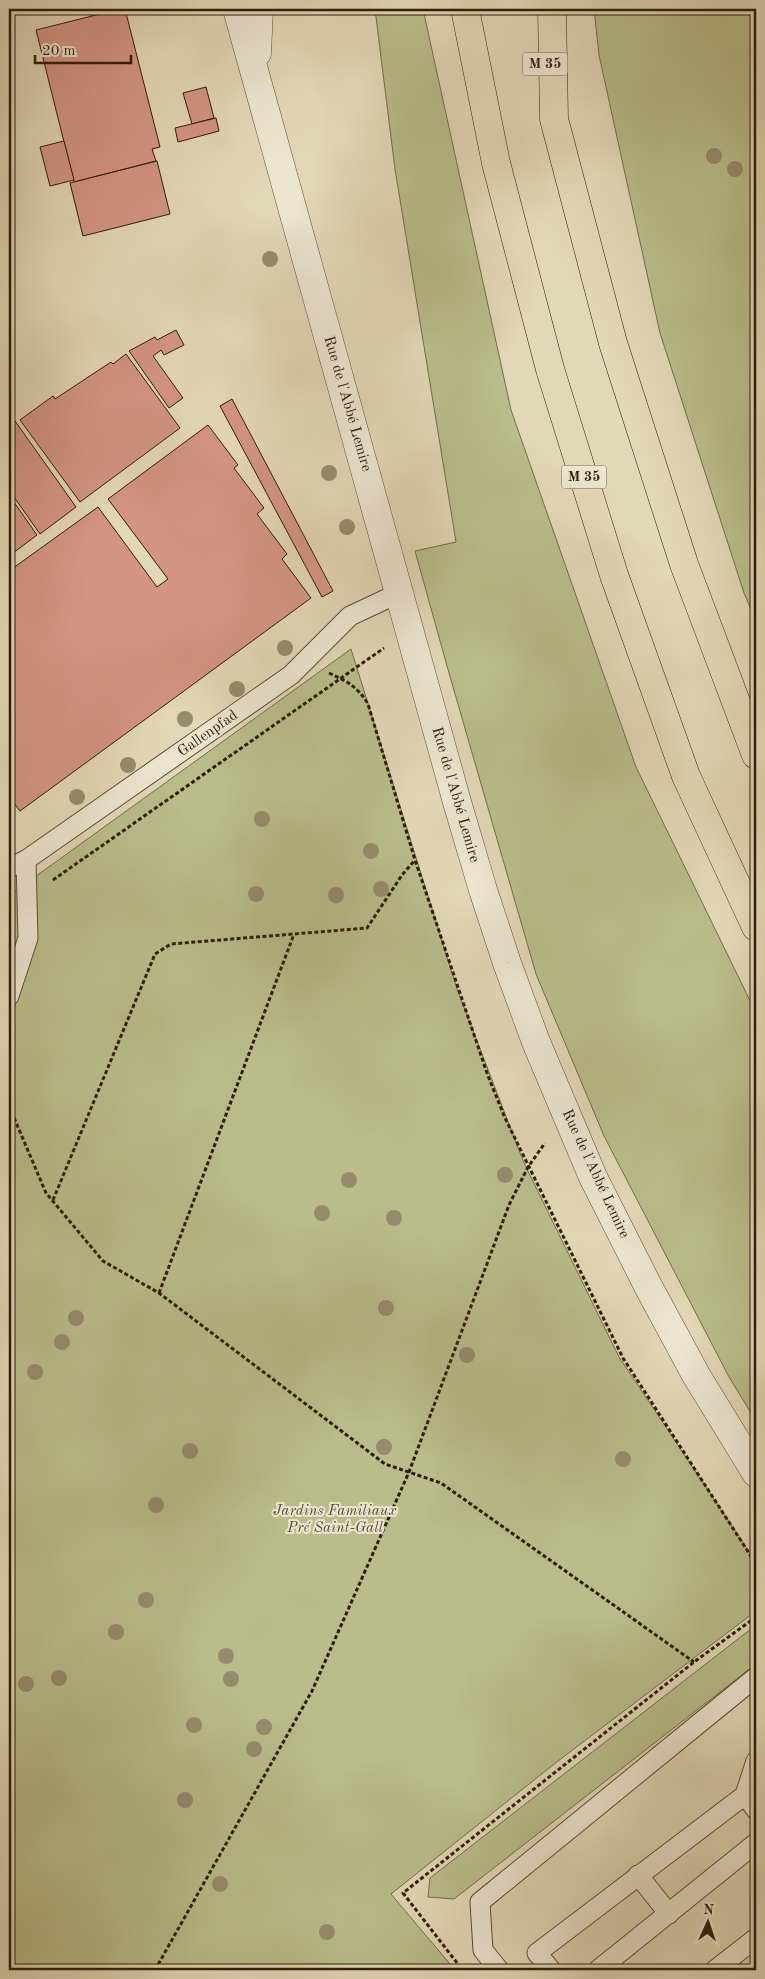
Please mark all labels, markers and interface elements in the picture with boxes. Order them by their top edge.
scale bar [35,32,131,64]
text: 20 m [42,44,76,59]
road number: M 35 [522,52,568,76]
street label: Rue de l'Abbé Lemire [320,334,374,474]
road number: M 35 [562,466,606,488]
street label: Gallenpfad [175,708,241,760]
street label: Rue de l'Abbé Lemire [428,725,482,865]
street label: Rue de l'Abbé Lemire [559,1107,631,1241]
park label: Jardins Familiaux Pré Saint-Gall [273,1504,397,1536]
north arrow [682,1896,732,1946]
text: N [703,1903,715,1917]

